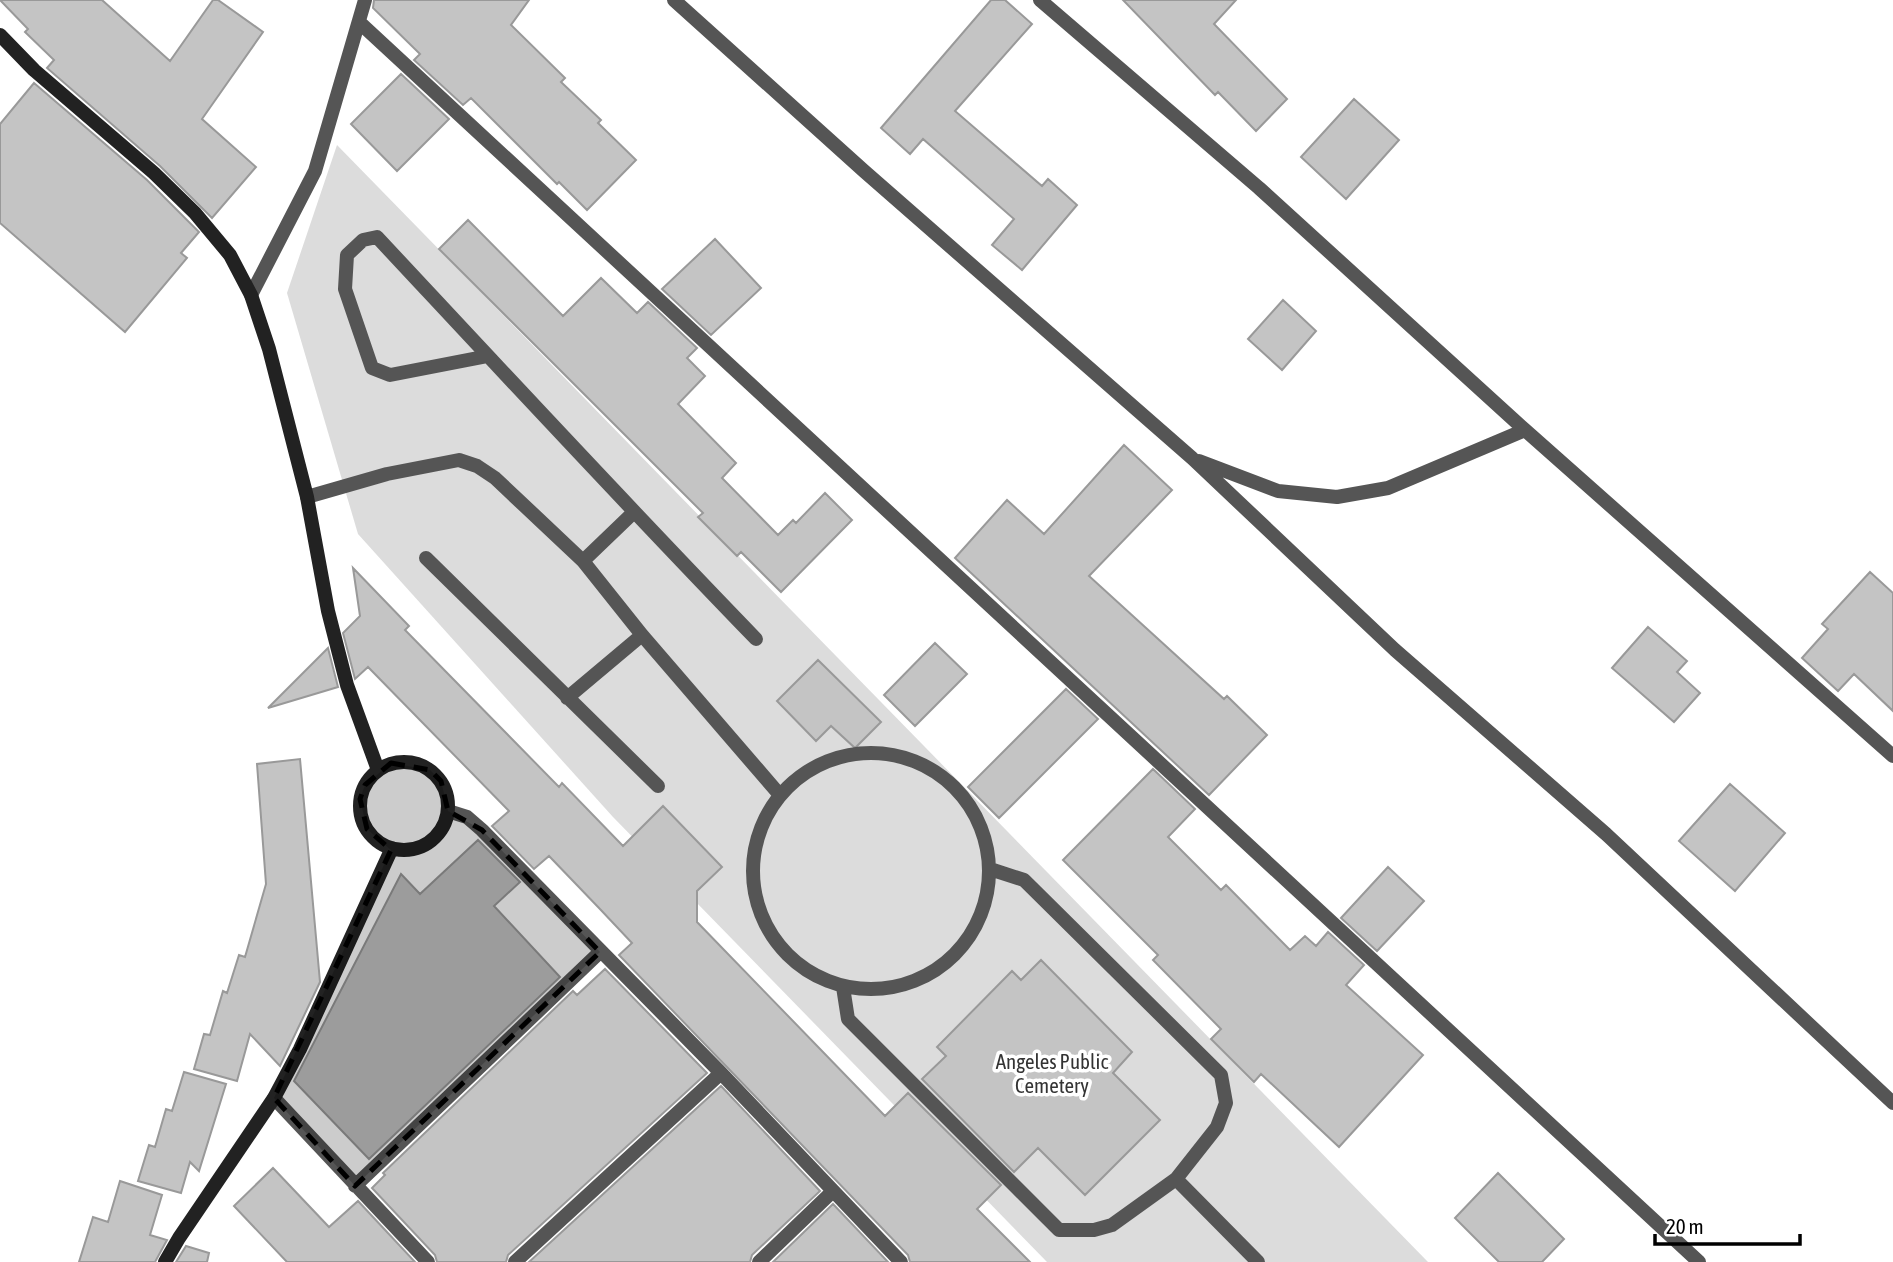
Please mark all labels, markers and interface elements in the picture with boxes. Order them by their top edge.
park label: Angeles Public Cemetery [996,1049,1108,1097]
scale bar [1655,1202,1800,1246]
text: 20 m [1666,1214,1704,1238]

